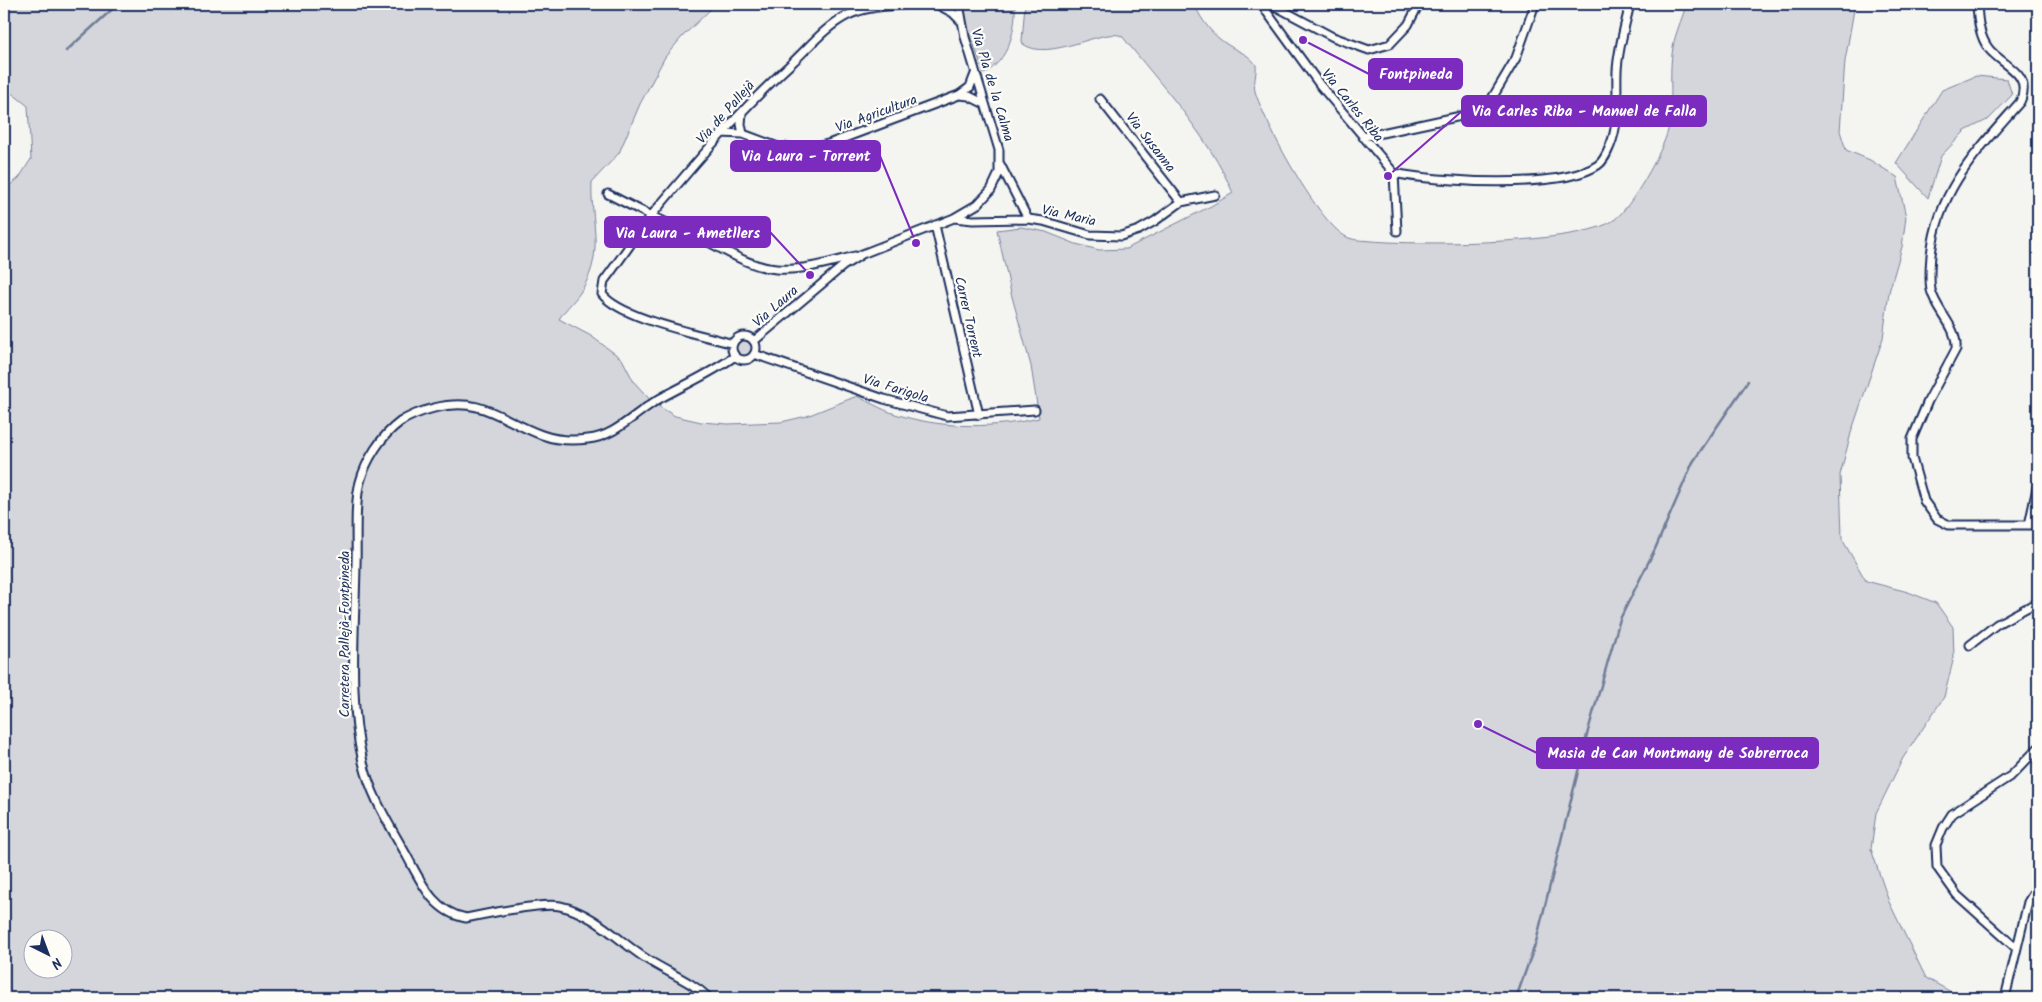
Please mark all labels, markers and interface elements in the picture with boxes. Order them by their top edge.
street label: Via Pla de la Calma [964,26,1020,144]
callout: Fontpineda [1369,59,1462,89]
text: Fontpineda [1379,63,1453,87]
street label: Via Carles Riba [1316,64,1389,147]
street label: Via de Pallejà [691,76,761,150]
street label: Via Agricultura [832,89,920,139]
callout: Via Carles Riba - Manuel de Falla [1462,96,1706,126]
text: Via Carles Riba - Manuel de Falla [1472,100,1697,124]
street label: Via Susanna [1120,108,1181,177]
callout: Via Laura - Torrent [731,141,880,171]
text: Via Laura - Torrent [741,145,871,169]
street label: Via Maria [1039,199,1098,233]
callout: Via Laura - Ametllers [605,217,770,247]
text: Via Laura - Ametllers [616,222,760,246]
street label: Carrer Torrent [948,274,988,361]
street label: Via Laura [748,280,804,333]
street label: Via Farigola [860,369,931,409]
street label: Carretera Pallejà-Fontpineda [334,551,356,717]
callout: Masia de Can Montmany de Sobrerroca [1537,738,1818,768]
text: Masia de Can Montmany de Sobrerroca [1548,742,1809,766]
north arrow [22,930,72,980]
text: N [45,952,67,974]

